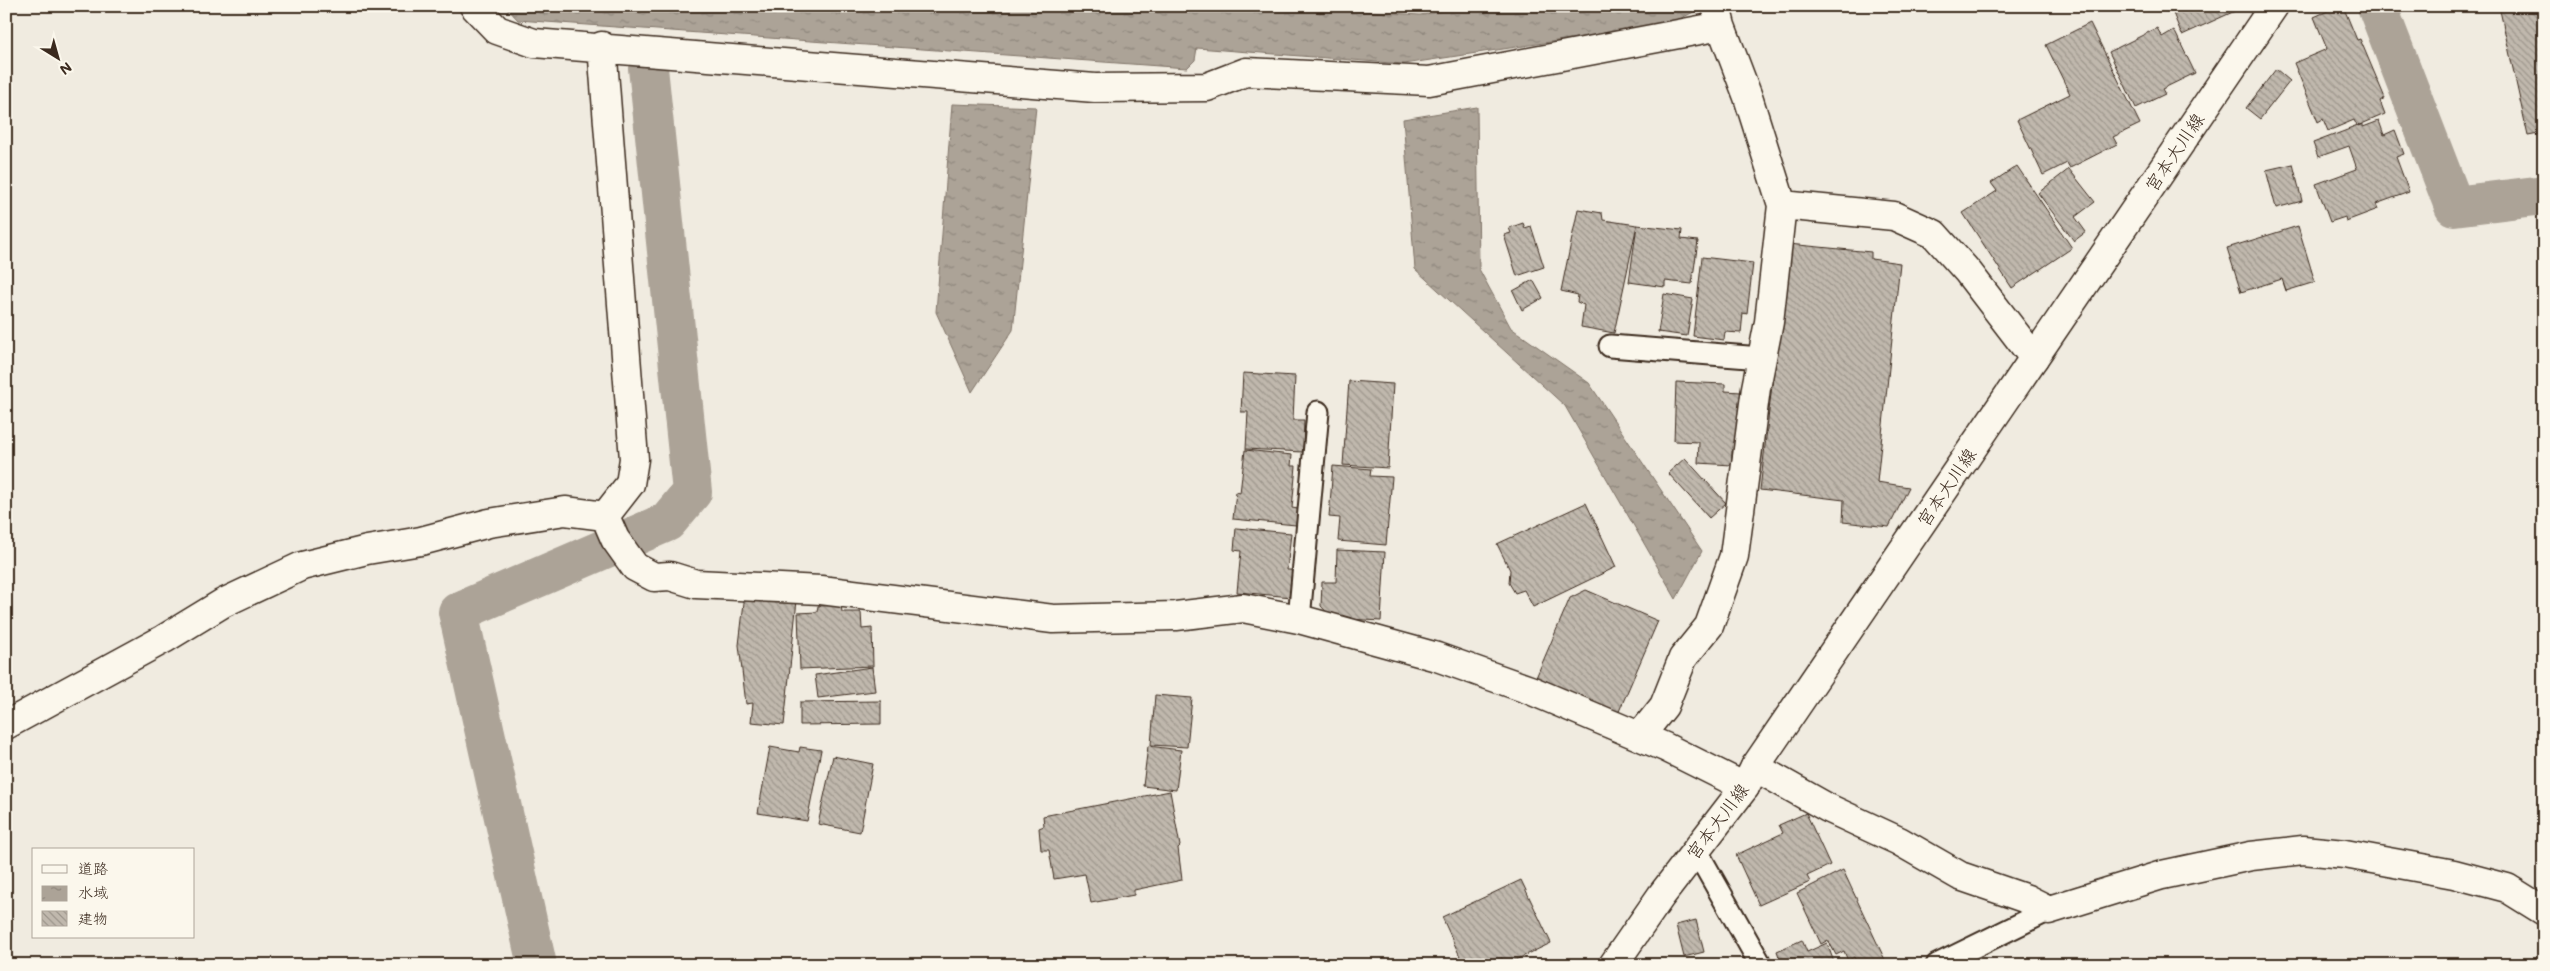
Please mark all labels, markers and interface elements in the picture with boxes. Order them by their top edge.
north arrow [32,32,82,82]
text: N [56,58,76,80]
street label: 宮本大川線 [2139,108,2209,196]
street label: 宮本大川線 [1911,443,1981,531]
street label: 宮本大川線 [1680,778,1754,864]
legend [32,848,195,938]
text: 道路 [78,858,108,878]
text: 水域 [78,882,108,902]
text: 建物 [78,908,108,928]

